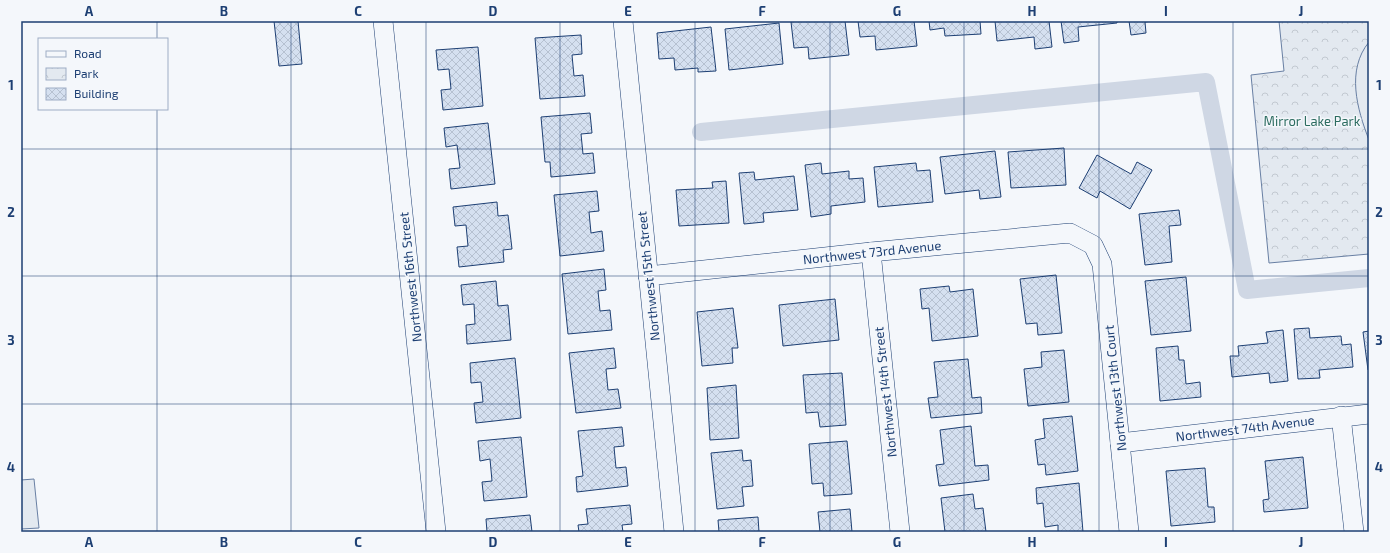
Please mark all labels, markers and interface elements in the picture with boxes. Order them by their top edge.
text: A [85,3,94,19]
text: B [220,3,228,19]
text: C [354,3,362,19]
text: D [489,3,498,19]
text: E [624,3,632,19]
text: F [758,3,766,19]
text: G [893,3,901,19]
text: H [1028,3,1037,19]
text: I [1164,3,1168,19]
text: J [1299,3,1303,19]
legend [38,38,168,110]
text: Road [74,46,102,60]
text: Park [74,66,99,80]
text: 1 [8,77,14,93]
text: 1 [1376,77,1382,93]
text: Building [74,86,119,100]
park label: Mirror Lake Park [1264,113,1361,129]
text: 2 [7,204,15,220]
text: 2 [1375,204,1383,220]
street label: Northwest 15th Street [633,210,663,342]
street label: Northwest 16th Street [395,211,425,343]
street label: Northwest 73rd Avenue [802,237,942,267]
street label: Northwest 13th Court [1100,324,1130,452]
street label: Northwest 14th Street [870,326,900,458]
text: 3 [7,332,15,348]
text: 3 [1375,332,1383,348]
street label: Northwest 74th Avenue [1175,412,1315,444]
text: 4 [7,459,15,475]
text: 4 [1375,459,1383,475]
text: A [85,534,94,550]
text: B [220,534,228,550]
text: C [354,534,362,550]
text: D [489,534,498,550]
text: E [624,534,632,550]
text: F [758,534,766,550]
text: G [893,534,901,550]
text: H [1028,534,1037,550]
text: I [1164,534,1168,550]
text: J [1299,534,1303,550]

